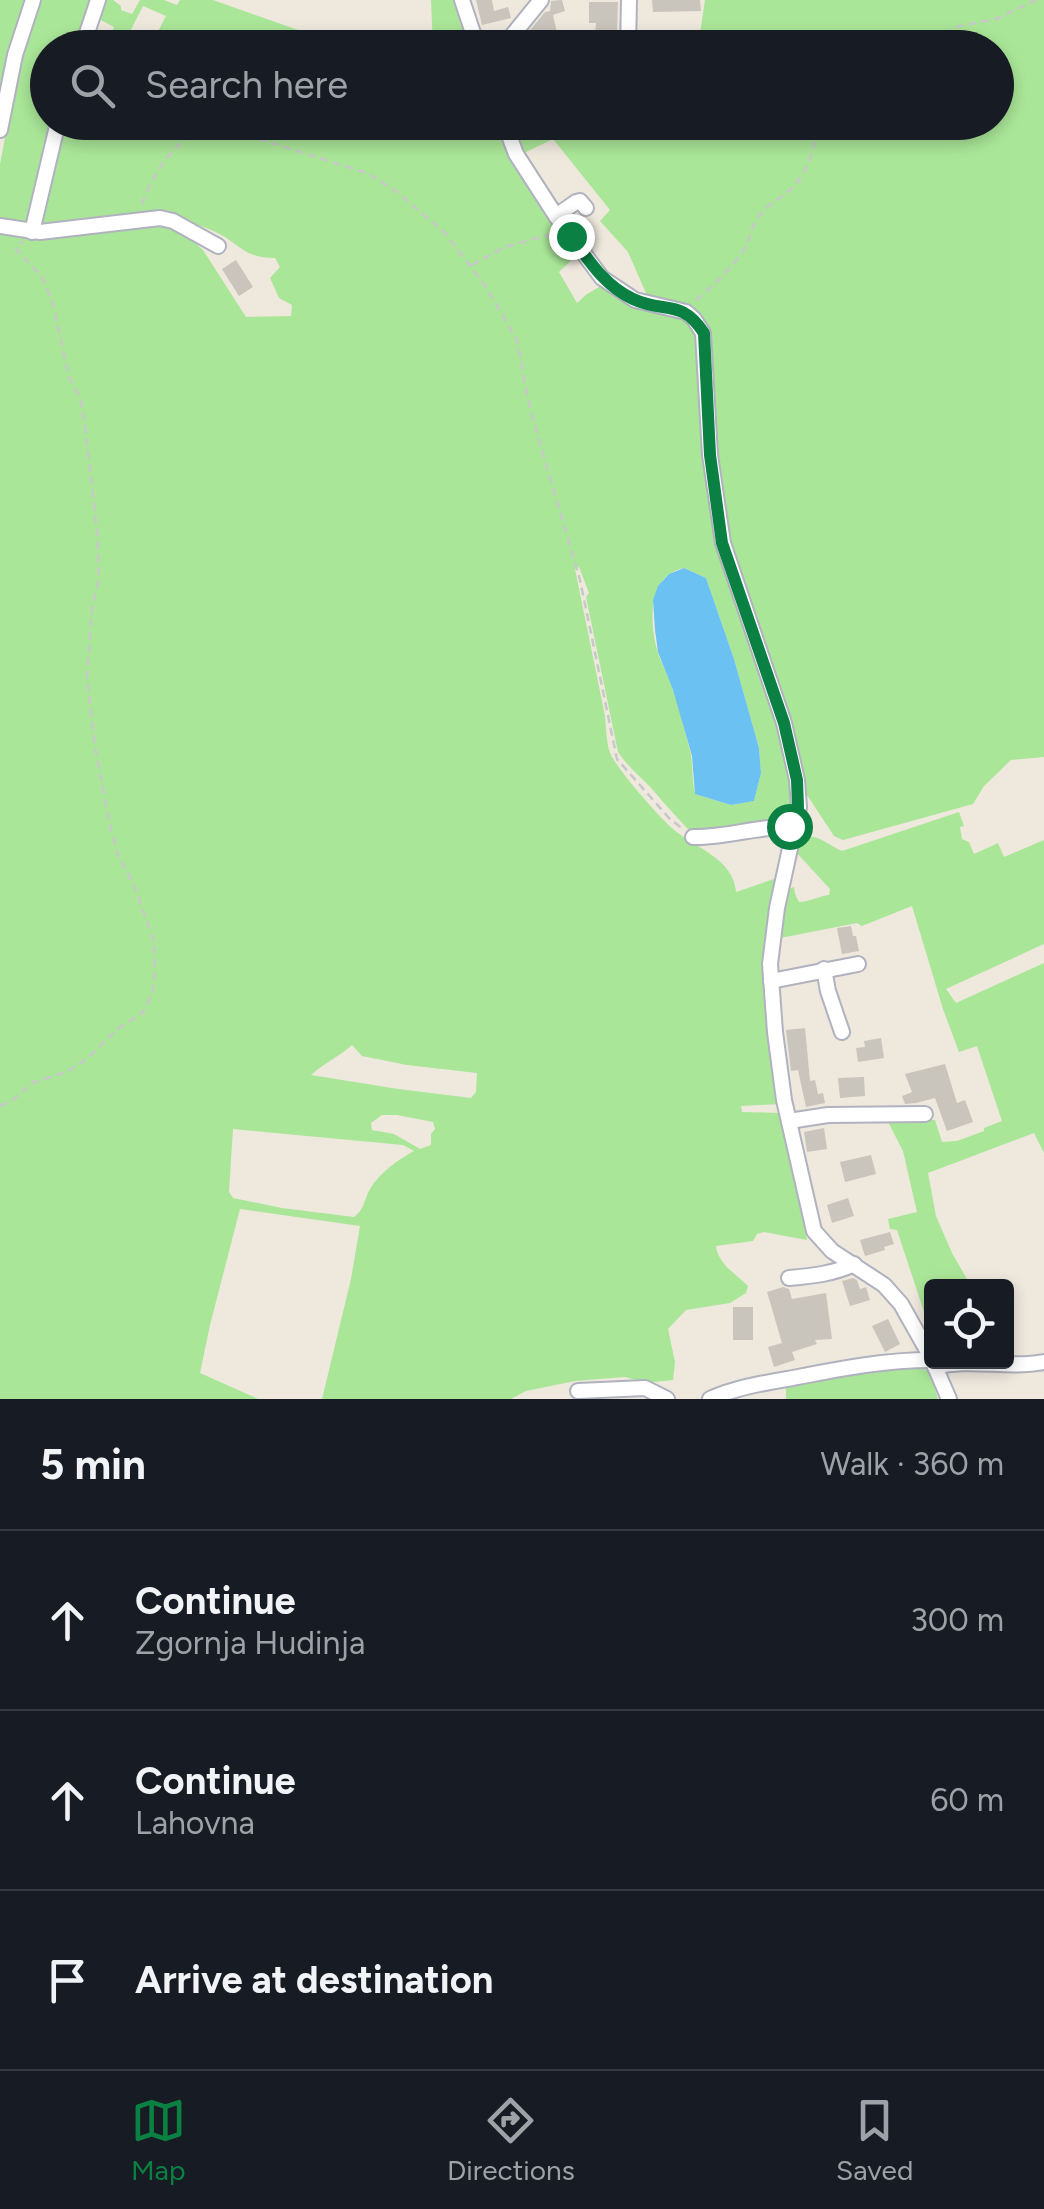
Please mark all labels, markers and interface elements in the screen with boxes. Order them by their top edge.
search box [30,30,1014,140]
icon: search [65,58,120,113]
text: Search here [145,62,348,108]
route end [549,214,595,260]
route start [767,804,813,850]
map controls [924,1279,1014,1369]
button: locate [924,1279,1014,1369]
text: 5 min [40,1439,146,1490]
text: Walk · 360 m [821,1445,1004,1483]
text: Continue [135,1578,296,1624]
icon: ahead [40,1593,95,1648]
text: 300 m [910,1601,1004,1639]
text: Zgornja Hudinja [135,1624,365,1662]
text: Continue [135,1758,296,1804]
icon: ahead [40,1773,95,1828]
text: 60 m [930,1781,1004,1819]
text: Lahovna [135,1804,255,1842]
icon: arrive [40,1953,95,2008]
text: Arrive at destination [135,1957,493,2003]
tab: Map [131,2093,186,2187]
tab: Directions [447,2093,575,2187]
tab: Saved [836,2093,913,2187]

